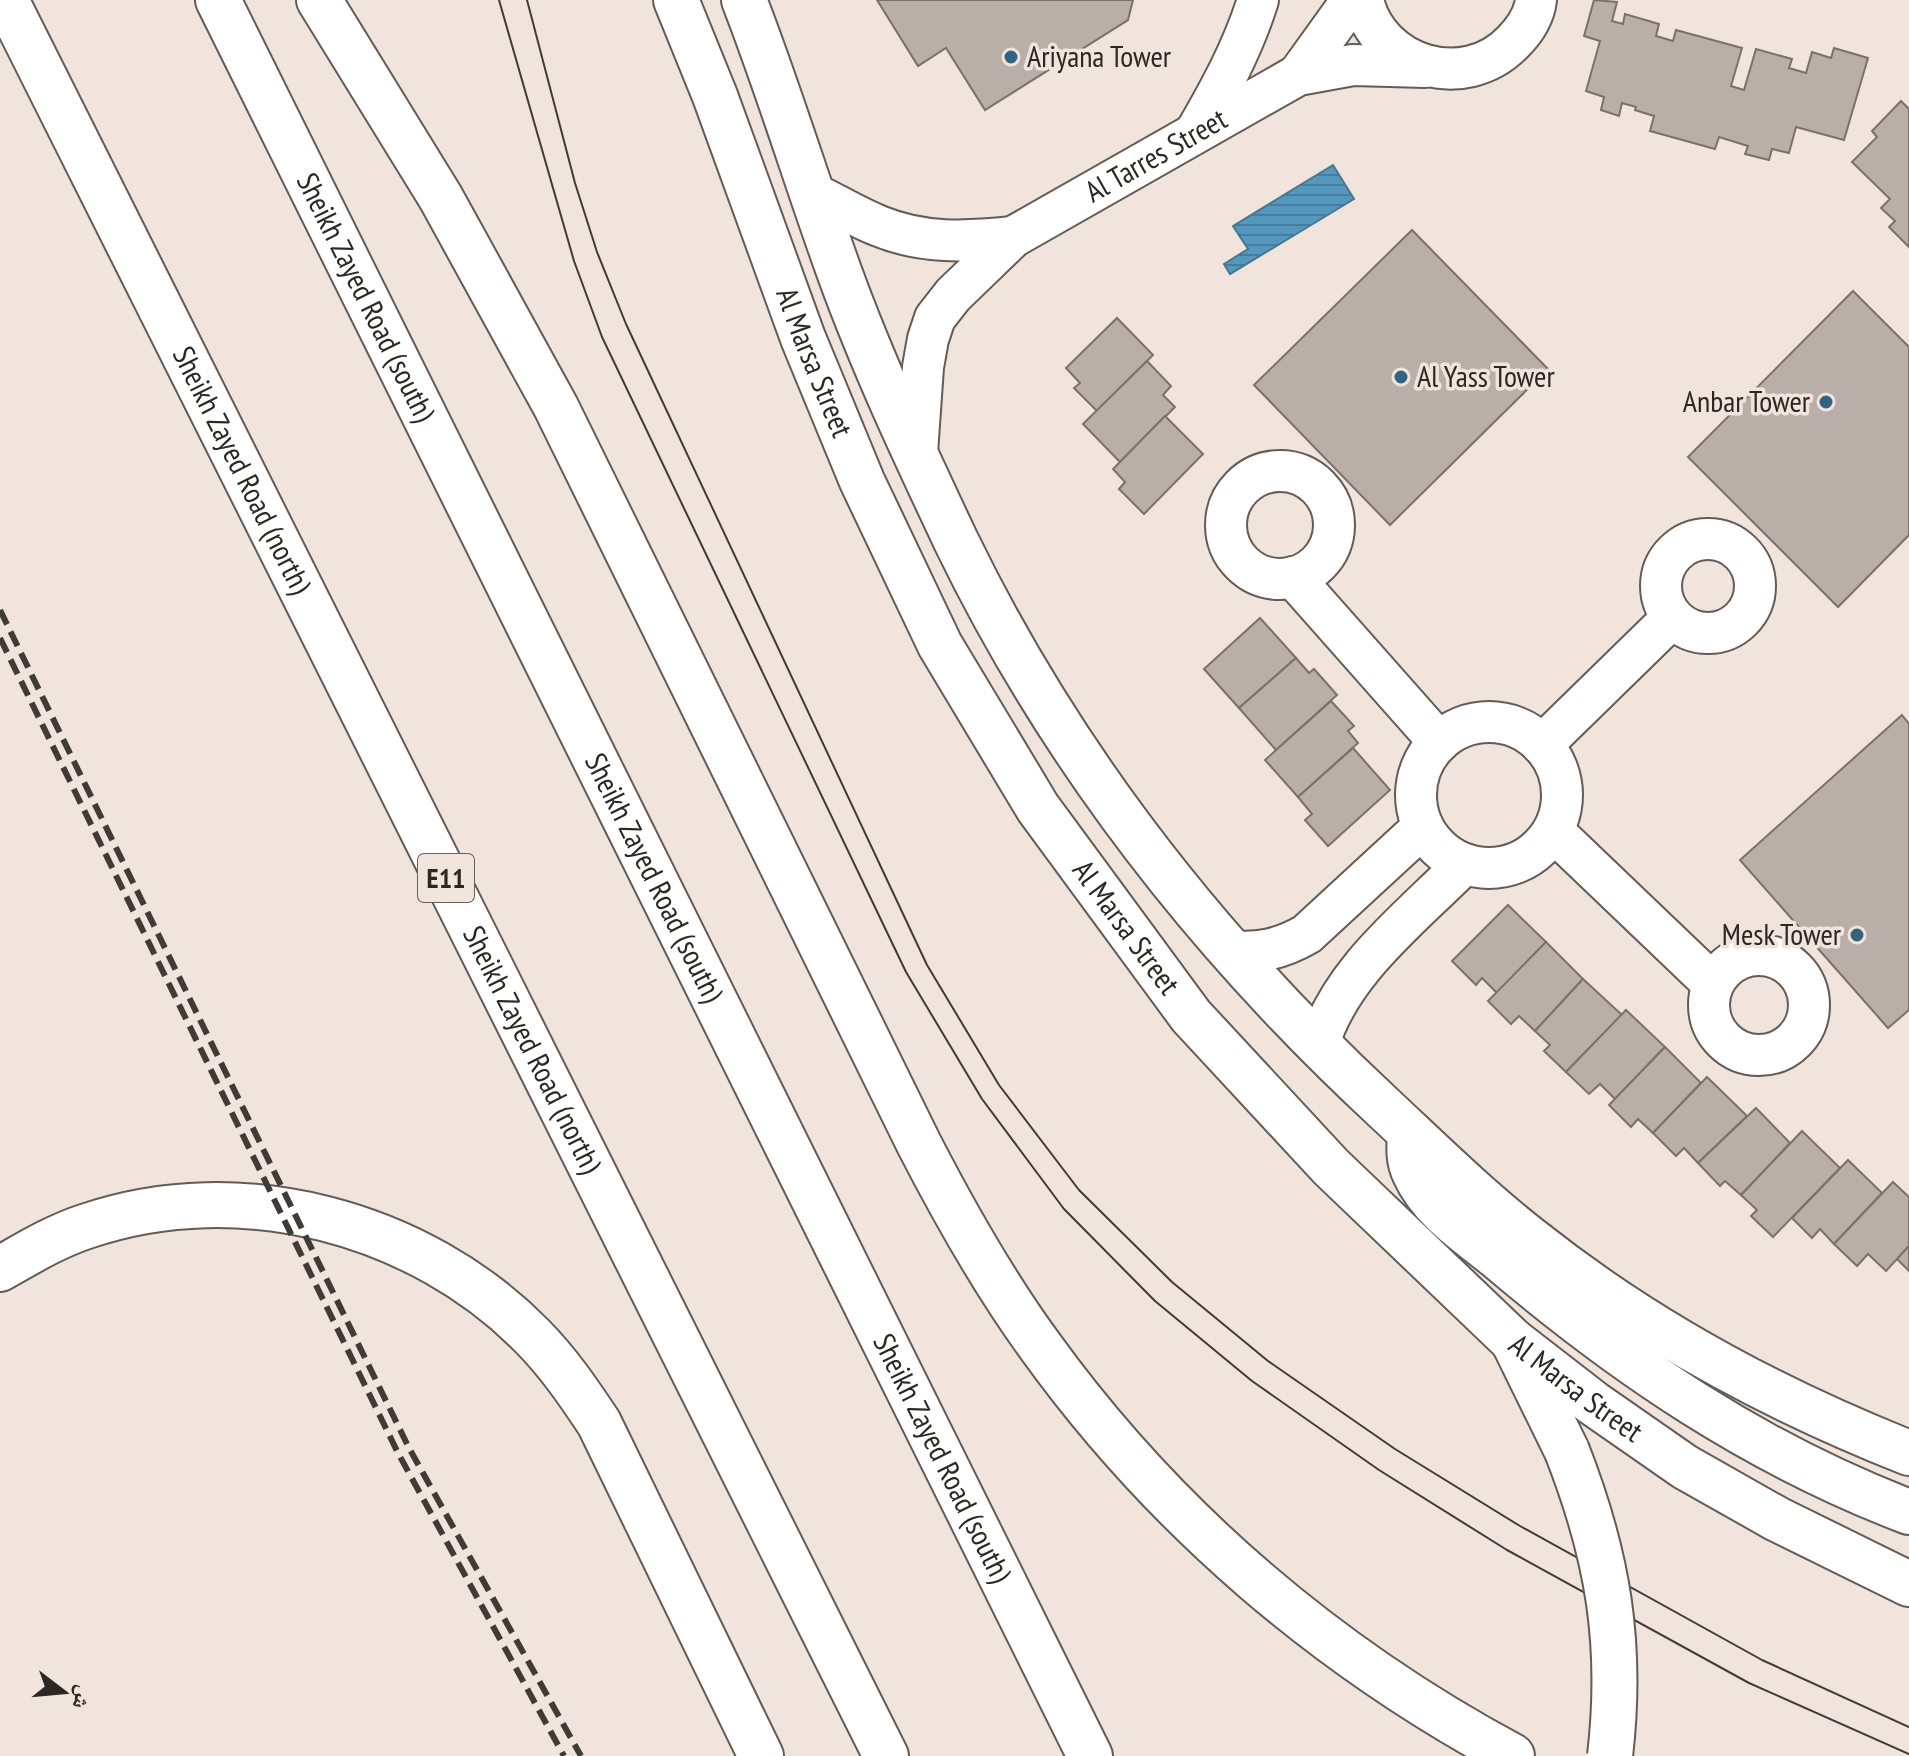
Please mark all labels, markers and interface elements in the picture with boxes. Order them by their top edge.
place label: Ariyana Tower [1027,36,1172,75]
marker: Ariyana Tower [1002,48,1020,66]
street label: Al Tarres Street [1077,98,1234,210]
street label: Sheikh Zayed Road (south) [289,166,445,427]
street label: Al Marsa Street [768,282,863,443]
street label: Sheikh Zayed Road (north) [165,339,321,600]
place label: Al Yass Tower [1417,356,1555,395]
marker: Al Yass Tower [1392,368,1410,386]
place label: Anbar Tower [1683,381,1811,420]
marker: Anbar Tower [1817,393,1835,411]
street label: Sheikh Zayed Road (south) [577,746,733,1008]
street label: Al Marsa Street [1065,852,1190,1002]
road number: E11 [418,854,474,902]
place label: Mesk Tower [1722,914,1842,953]
street label: Sheikh Zayed Road (north) [455,919,612,1179]
marker: Mesk Tower [1848,926,1866,944]
street label: Al Marsa Street [1502,1324,1652,1450]
street label: Sheikh Zayed Road (south) [865,1327,1022,1588]
north arrow [24,1652,104,1732]
text: ش [67,1682,100,1713]

